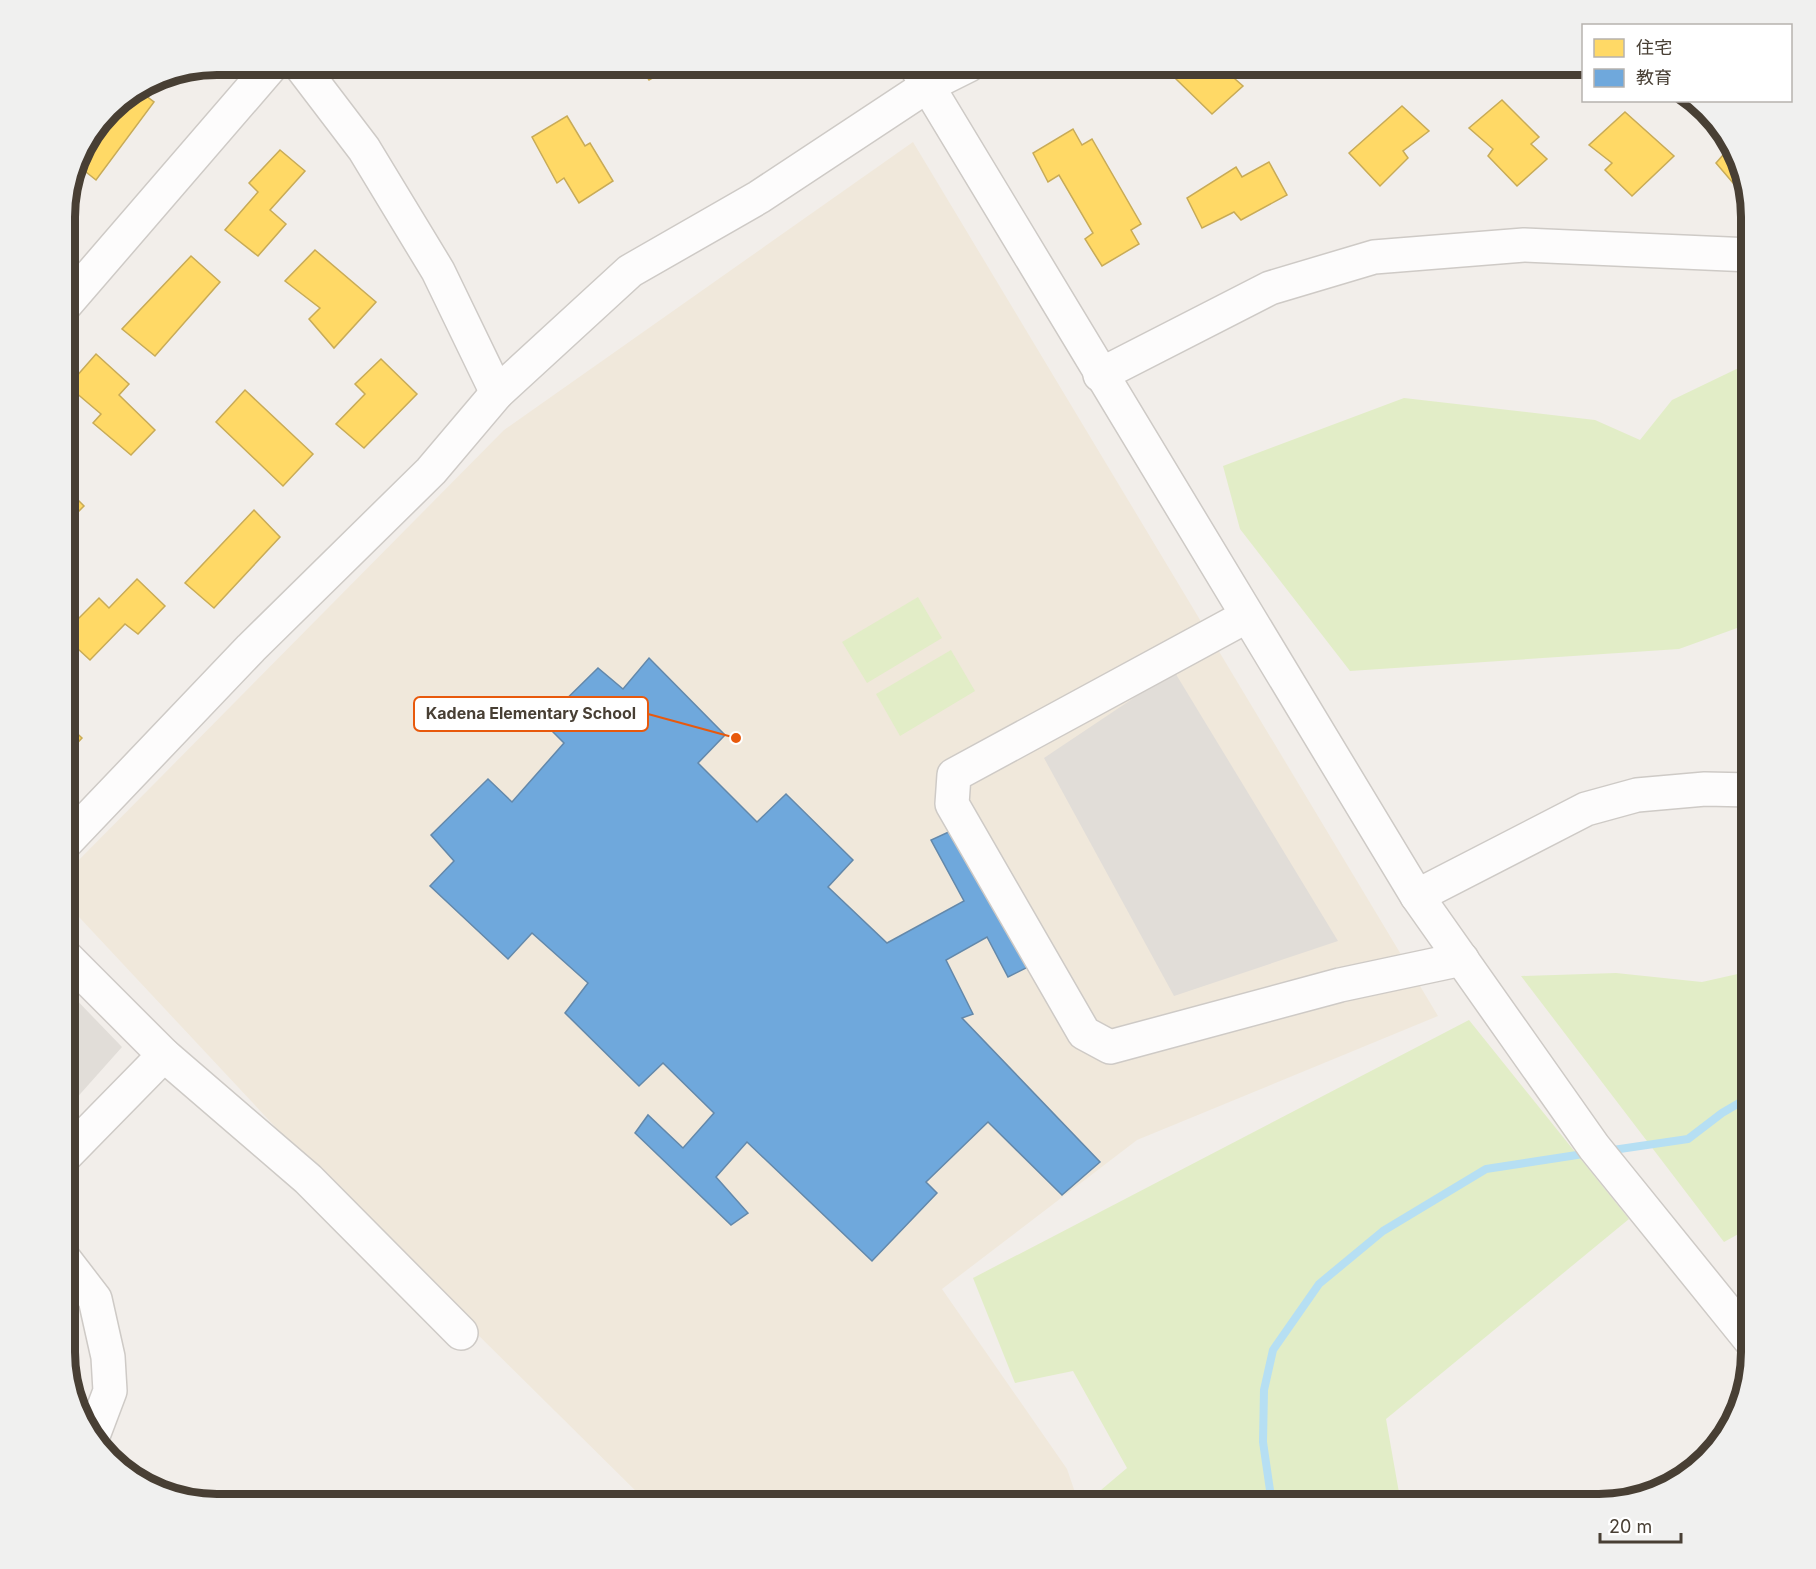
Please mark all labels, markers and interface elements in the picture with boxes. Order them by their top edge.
legend [1582,24,1792,102]
text: 住宅 [1636,37,1672,58]
text: 教育 [1636,67,1672,88]
callout: Kadena Elementary School [414,697,648,731]
text: Kadena Elementary School [426,703,636,723]
scale bar [1600,1506,1681,1544]
text: 20 m [1609,1516,1652,1537]

